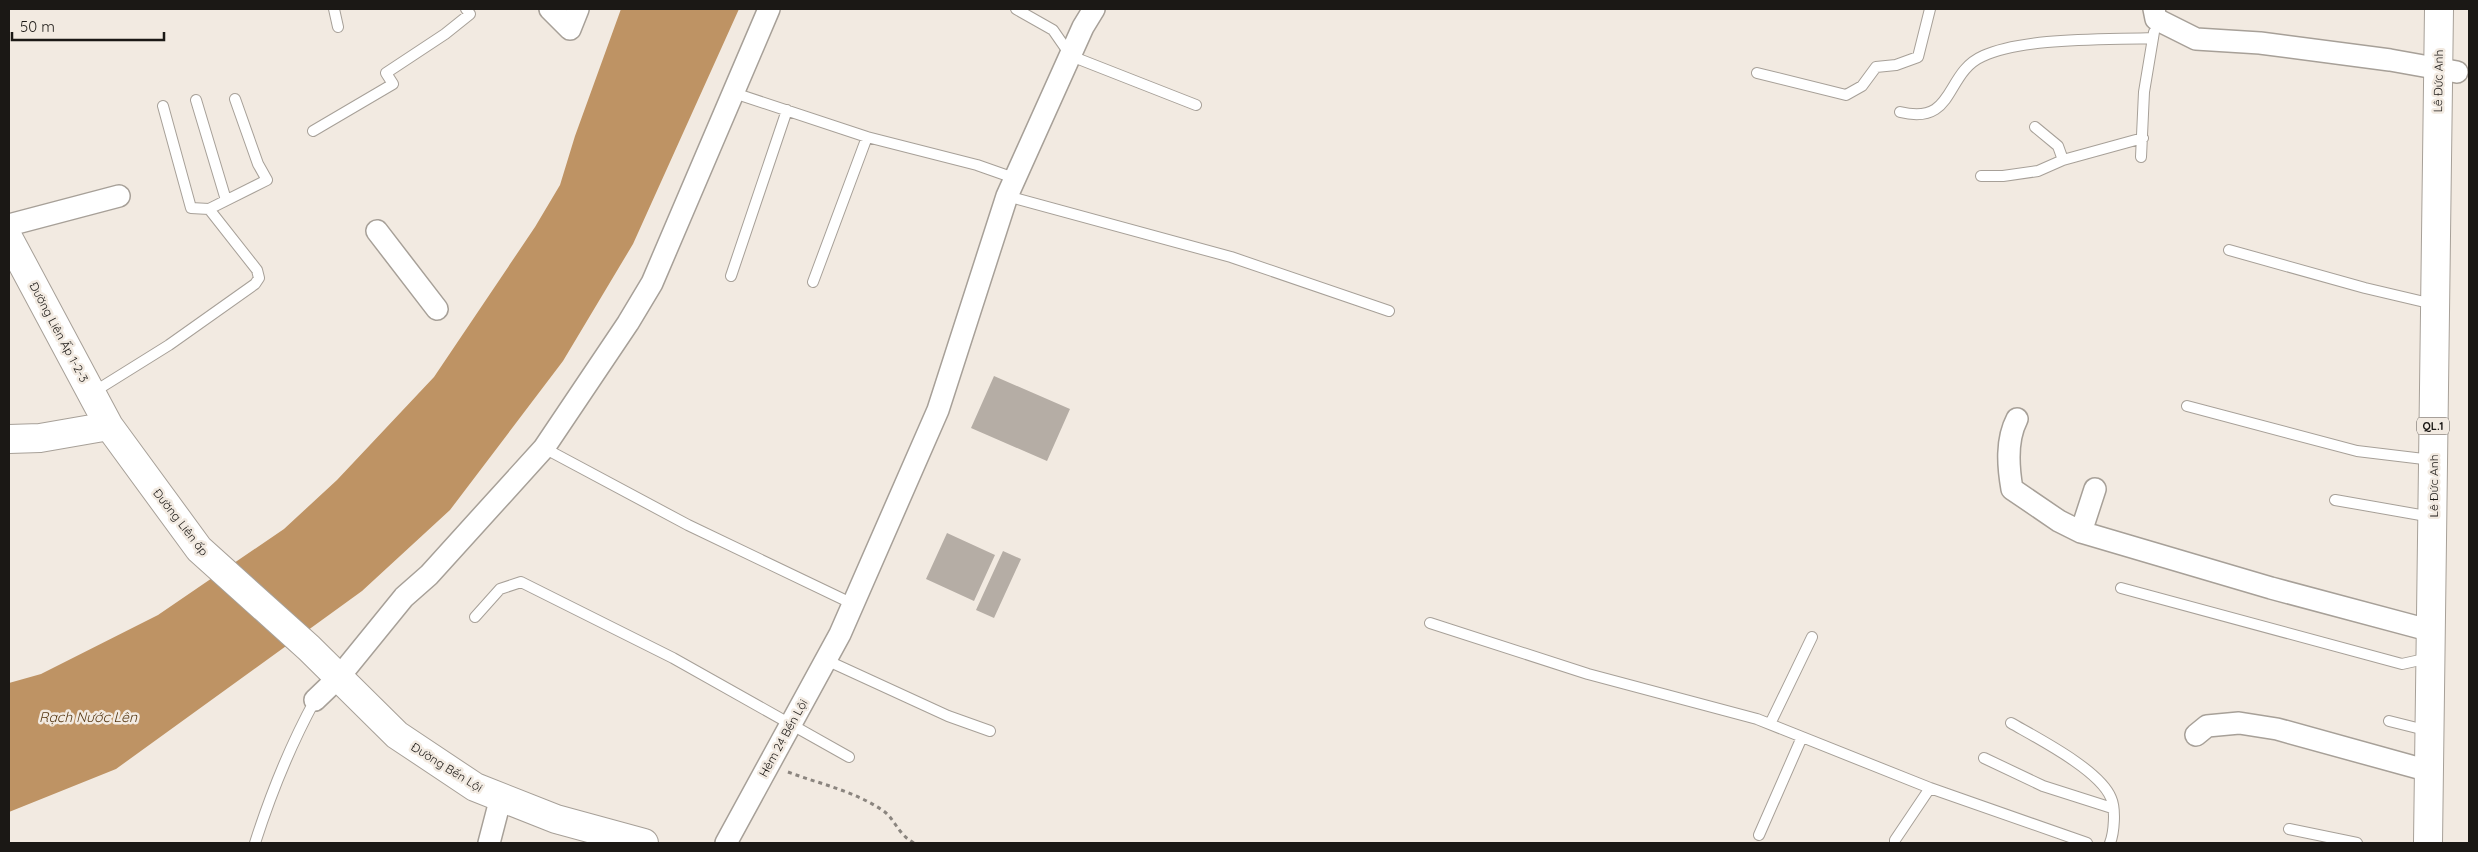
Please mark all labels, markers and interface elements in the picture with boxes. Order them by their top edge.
scale bar [12,10,165,42]
text: 50 m [20,17,55,36]
street label: Lê Đức Anh [2430,49,2446,113]
street label: Đường Liên Ấp 1-2-3 [26,279,92,385]
road number: QL.1 [2417,418,2449,434]
street label: Lê Đức Anh [2426,455,2441,517]
street label: Đường Liên ấp [150,486,212,558]
street label: Hẻm 24 Bến Lội [755,696,811,780]
water label: Rạch Nước Lên [39,708,138,726]
street label: Đường Bến Lội [409,739,485,795]

